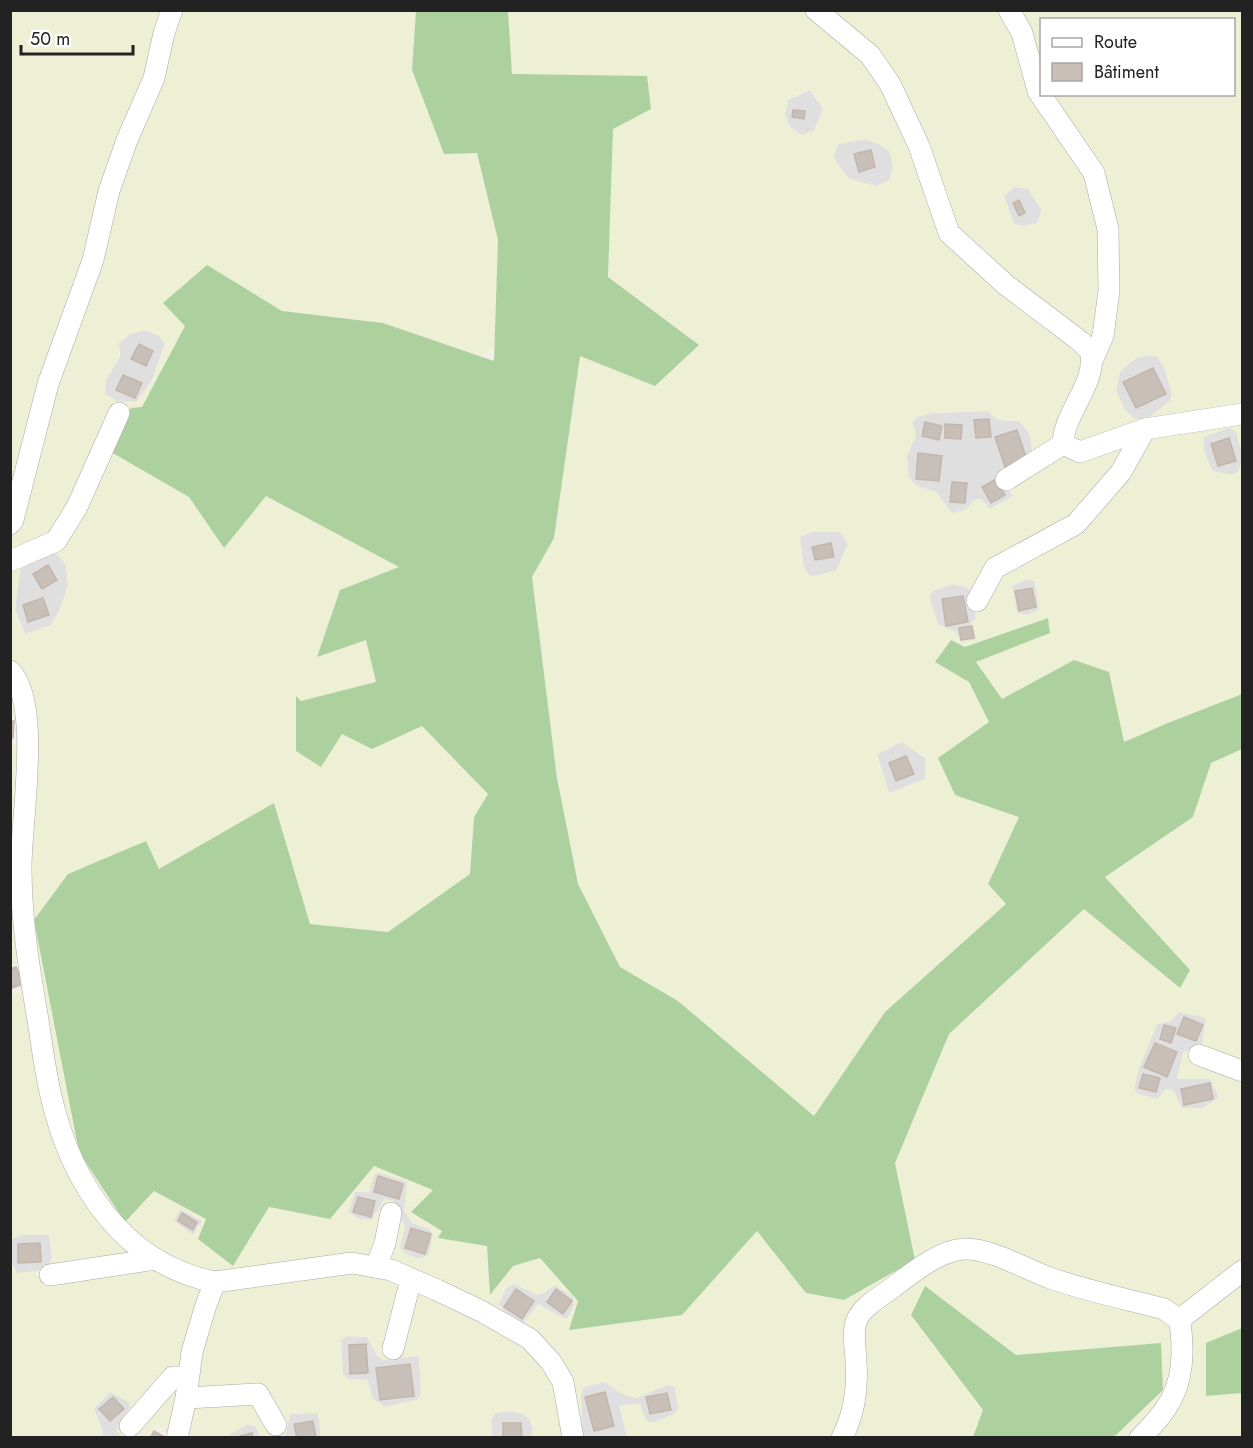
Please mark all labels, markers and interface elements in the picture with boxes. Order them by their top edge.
scale bar [21,18,134,56]
legend [1040,18,1235,96]
text: 50 m [30,26,70,52]
text: Route [1094,29,1137,55]
text: Bâtiment [1094,59,1160,85]

